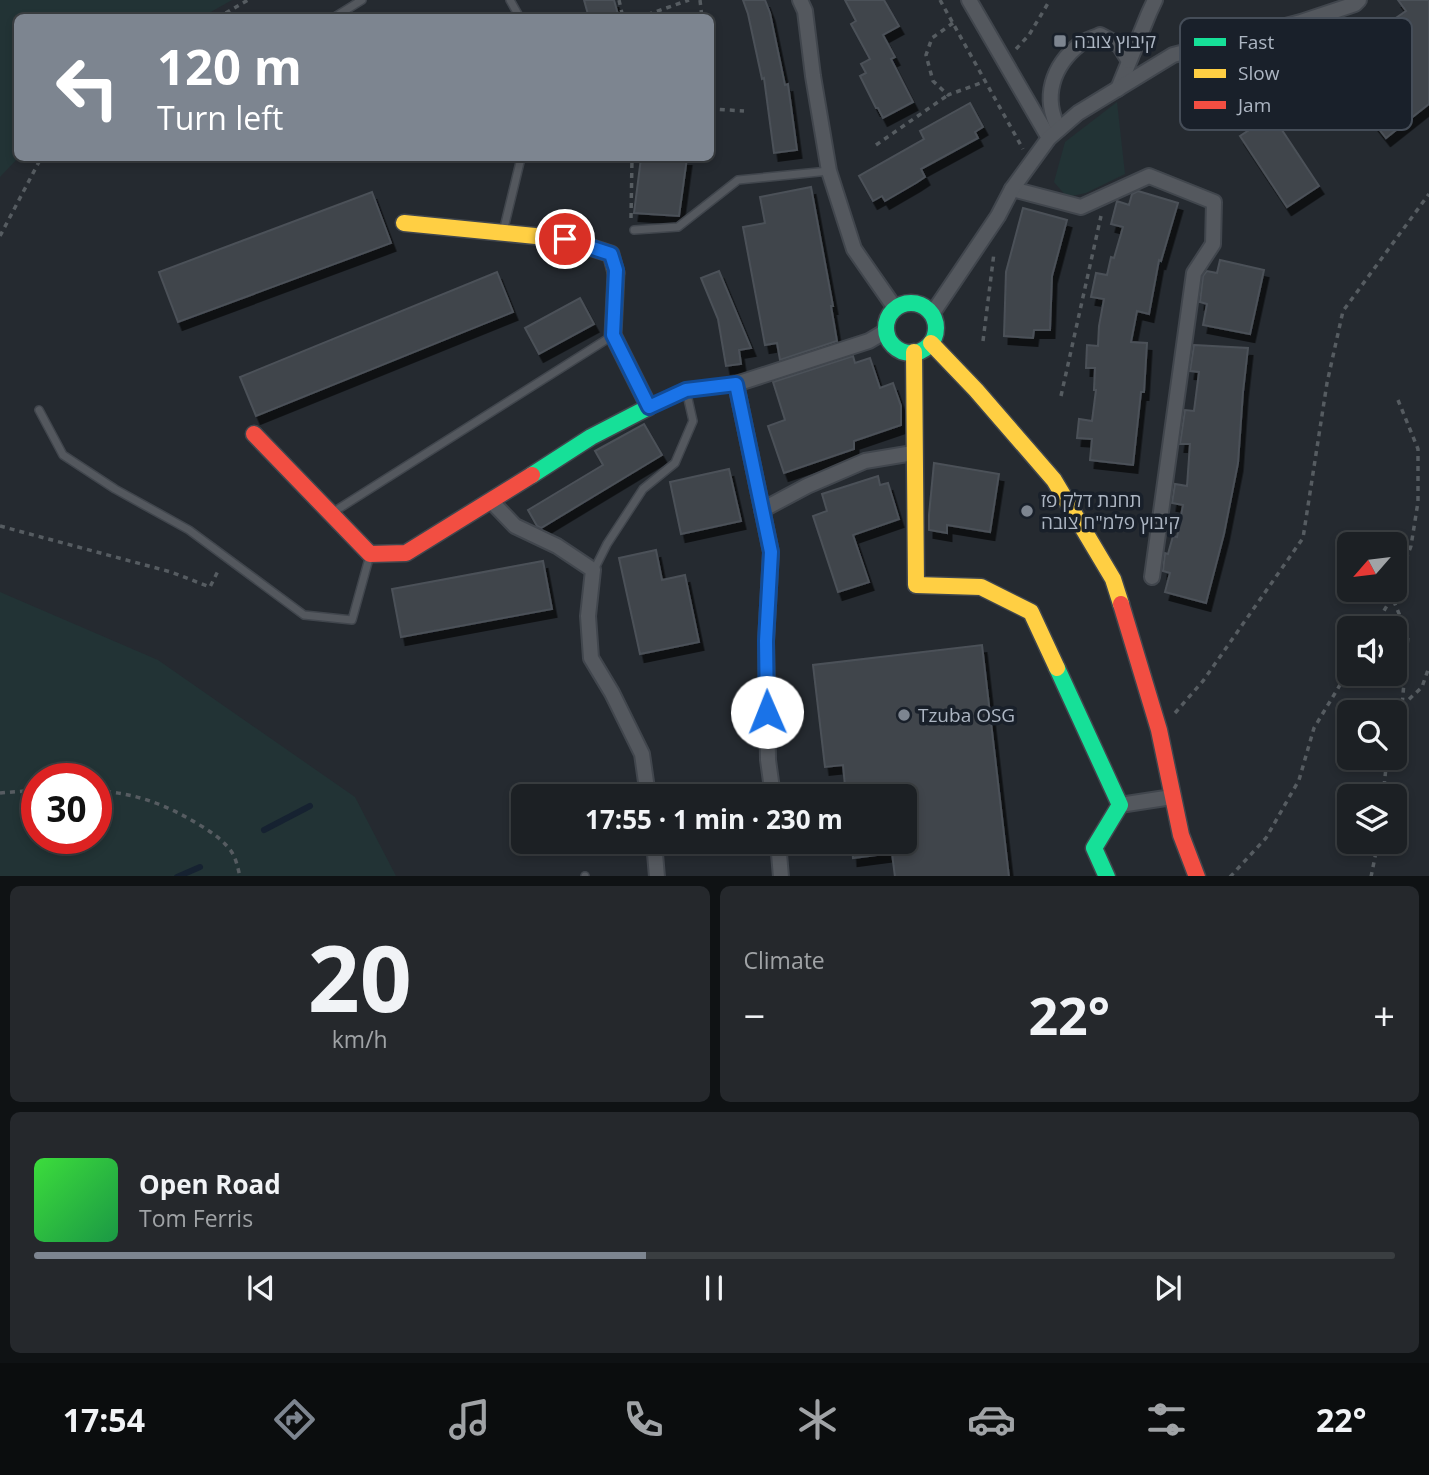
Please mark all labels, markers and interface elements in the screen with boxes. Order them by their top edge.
legend [1180,18,1412,130]
place label: קיבוץ צובה [1074,28,1156,54]
text: Fast [1238,29,1274,55]
text: 120 m [157,33,302,99]
marker: קיבוץ צובה [1052,33,1068,49]
icon: left [42,42,133,133]
text: Slow [1238,60,1280,86]
text: Jam [1236,92,1271,118]
text: Turn left [157,96,283,139]
pin [535,209,595,269]
icon: arrive [546,220,584,258]
place label: תחנת דלק פז קיבוץ פלמ"ח צובה [1041,487,1180,535]
marker: תחנת דלק פז קיבוץ פלמ"ח צובה [1019,503,1035,519]
north arrow [1337,532,1407,602]
map controls [1337,532,1407,854]
button: sound [1337,616,1407,686]
position arrow [730,675,804,749]
button: search [1337,700,1407,770]
place label: Tzuba OSG [918,702,1015,728]
marker: Tzuba OSG [896,707,912,723]
speed limit sign: 30 [21,763,112,854]
button: layers [1337,784,1407,854]
text: 17:55 · 1 min · 230 m [585,801,843,837]
text: 20 [308,915,412,1039]
text: Climate [744,944,825,976]
text: 22° [1028,979,1110,1050]
text: − [744,989,765,1041]
text: + [1373,989,1395,1041]
text: km/h [332,1023,388,1055]
text: Open Road [139,1166,281,1202]
text: Tom Ferris [139,1202,253,1234]
icon: previous [242,1269,280,1307]
icon: pause [695,1269,733,1307]
icon: next [1149,1269,1187,1307]
icon: directions [270,1395,319,1444]
icon: music [445,1395,494,1444]
icon: phone [619,1395,668,1444]
icon: climate [793,1395,842,1444]
icon: car [967,1395,1016,1444]
icon: filters [1142,1395,1191,1444]
text: 17:54 [63,1398,145,1441]
text: 22° [1316,1398,1366,1441]

